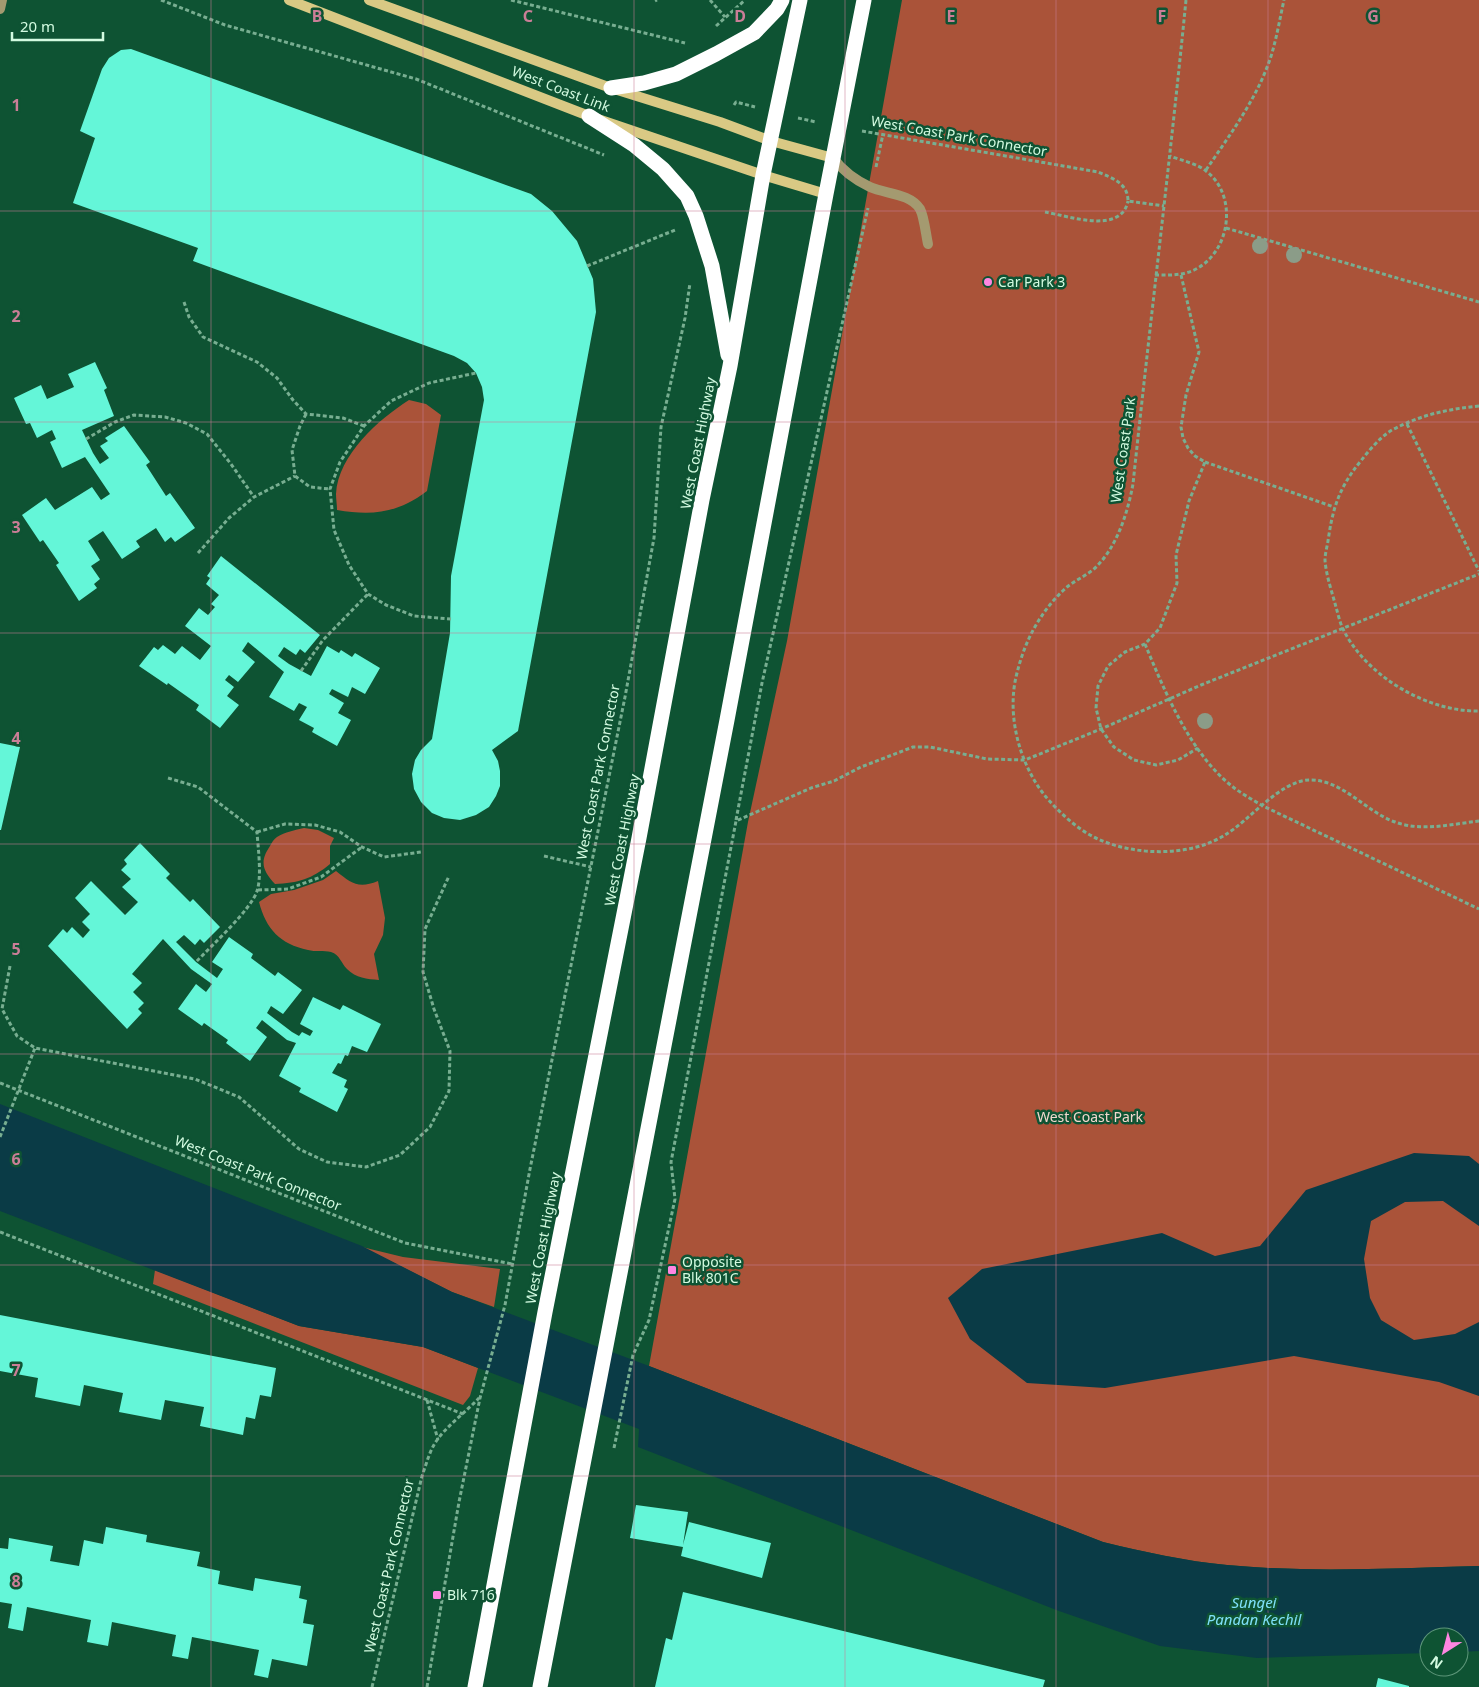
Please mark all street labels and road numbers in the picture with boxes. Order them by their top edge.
street label: West Coast Link [509,61,613,116]
street label: West Coast Park Connector [870,111,1049,160]
street label: West Coast Highway [675,375,720,510]
street label: West Coast Park [1106,396,1139,504]
street label: West Coast Park Connector [571,682,624,861]
street label: West Coast Highway [599,772,644,907]
street label: West Coast Park Connector [172,1130,345,1215]
street label: West Coast Highway [520,1170,565,1305]
street label: West Coast Park Connector [359,1477,418,1655]

